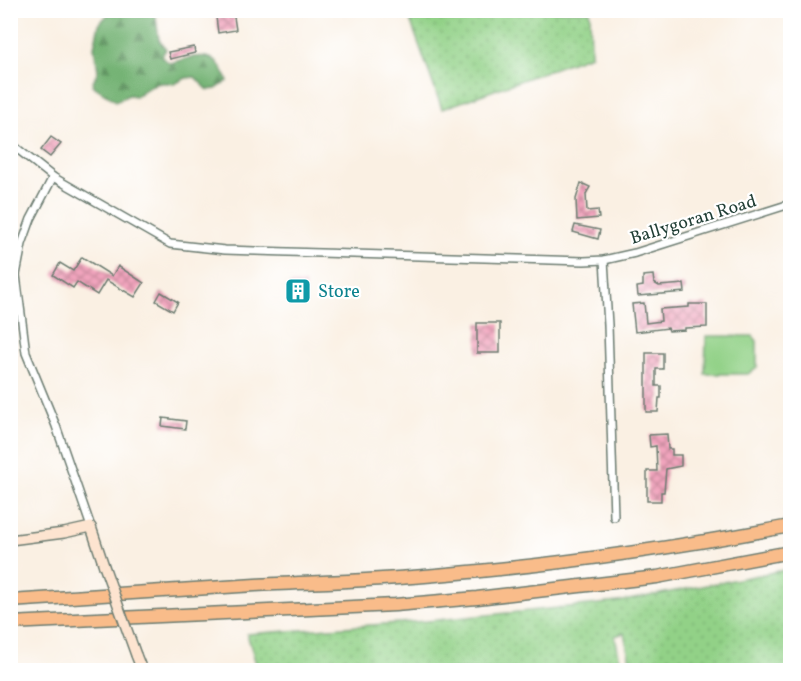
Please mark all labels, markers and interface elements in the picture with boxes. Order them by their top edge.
street label: Ballygoran Road [627,189,760,252]
building icon: Store [283,276,313,306]
place label: Store [318,280,360,305]

